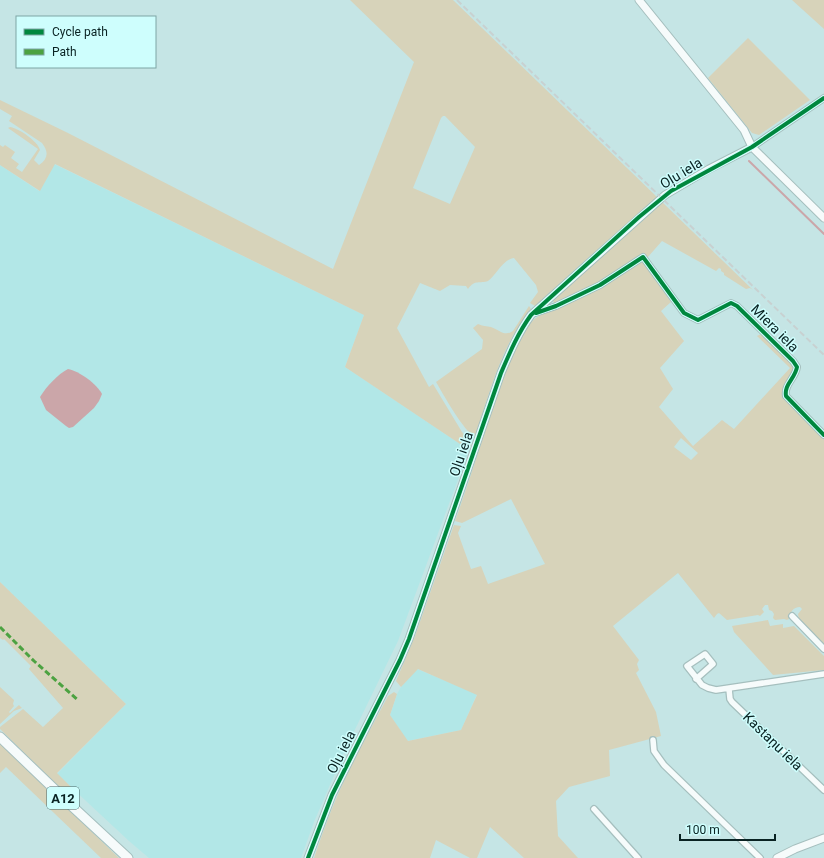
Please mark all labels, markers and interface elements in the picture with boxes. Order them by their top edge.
legend [16,16,156,68]
text: Cycle path [52,25,108,39]
text: Path [52,45,77,59]
street label: Oļu iela [657,154,705,193]
street label: Miera iela [748,301,802,355]
street label: Oļu iela [446,430,477,479]
street label: Kastaņu iela [739,709,806,774]
street label: Oļu iela [323,728,359,777]
road number: A12 [47,787,79,809]
scale bar [680,816,775,842]
text: 100 m [686,823,720,837]

